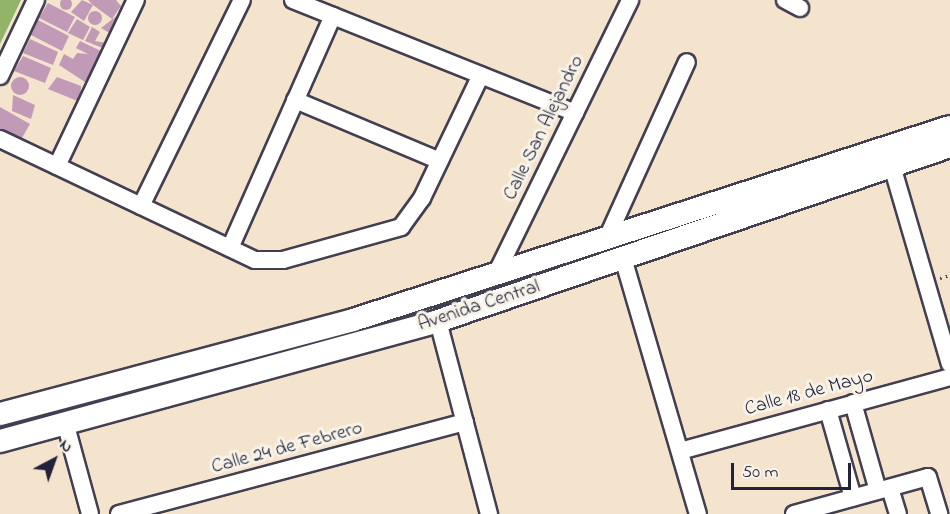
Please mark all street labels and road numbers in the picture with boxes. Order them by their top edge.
street label: Calle San Alejandro [499,52,589,204]
street label: Avenida Central [415,275,543,337]
street label: Calle 18 de Mayo [742,364,876,422]
street label: Calle 24 de Febrero [209,416,365,480]

